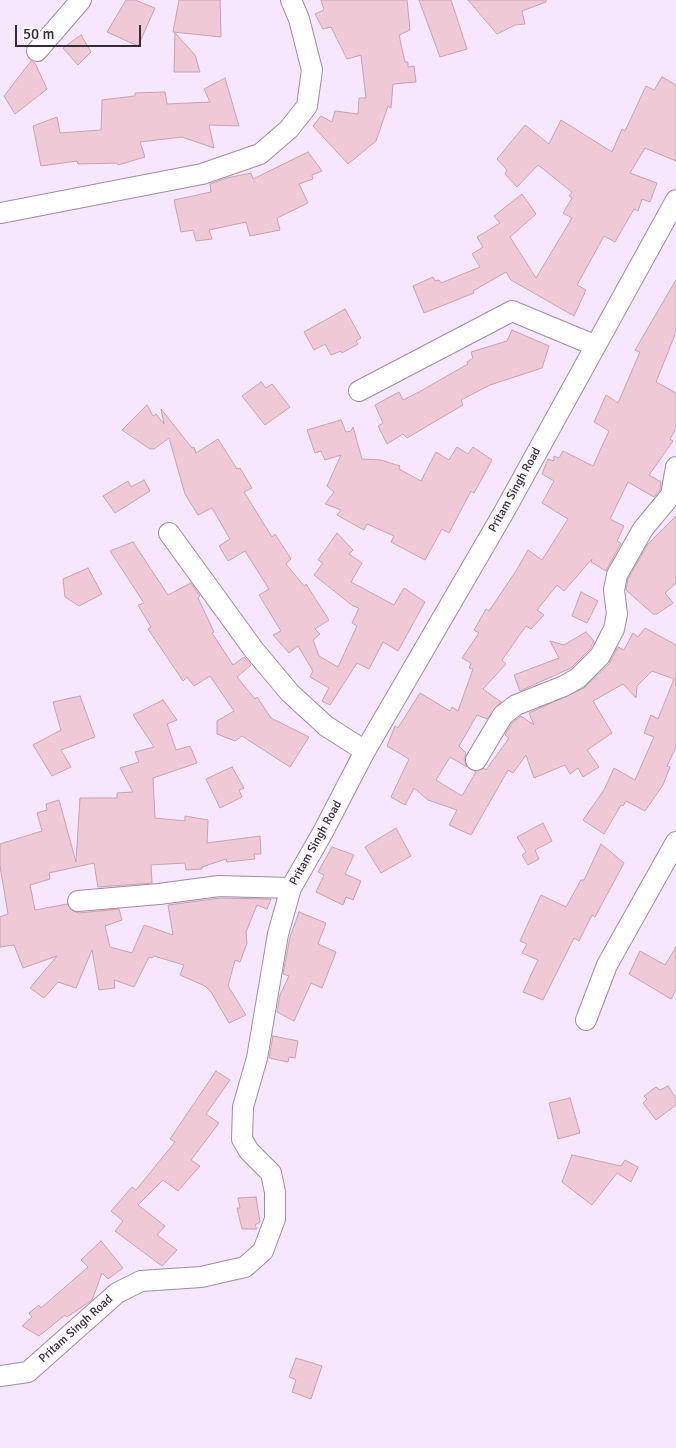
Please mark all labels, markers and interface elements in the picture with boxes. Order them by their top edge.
scale bar [18,15,144,47]
text: 50 m [23,25,54,43]
street label: Pritam Singh Road [486,445,544,535]
street label: Pritam Singh Road [287,798,345,888]
street label: Pritam Singh Road [36,1292,116,1366]

